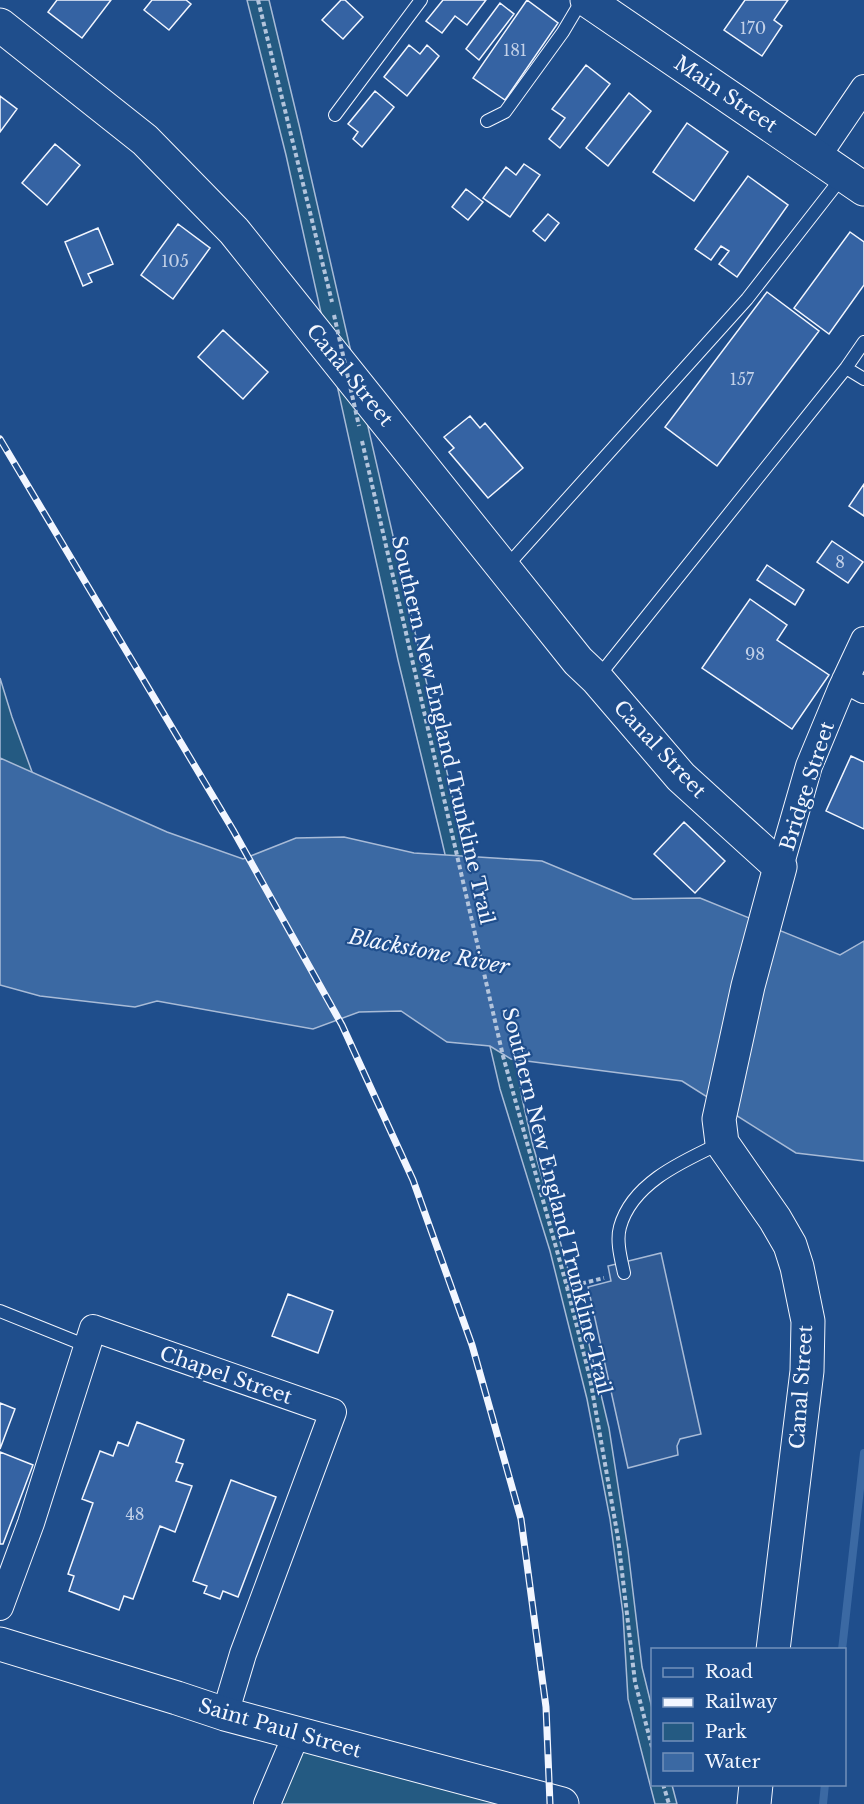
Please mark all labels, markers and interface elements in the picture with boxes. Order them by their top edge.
house number: 170 [740,18,766,38]
house number: 181 [503,40,527,60]
street label: Main Street [670,51,783,138]
house number: 105 [161,251,189,271]
street label: Canal Street [302,319,399,431]
house number: 157 [730,369,755,389]
street label: Southern New England Trunkline Trail [387,533,499,927]
house number: 8 [835,552,845,572]
house number: 98 [745,644,765,664]
street label: Canal Street [609,695,711,803]
street label: Bridge Street [775,718,839,854]
water label: Blackstone River [345,923,513,981]
street label: Southern New England Trunkline Trail [497,1005,617,1397]
street label: Canal Street [785,1324,817,1450]
street label: Chapel Street [157,1341,296,1409]
house number: 48 [125,1504,145,1524]
legend [651,1648,846,1786]
text: Road [705,1661,753,1683]
text: Railway [705,1691,778,1713]
street label: Saint Paul Street [196,1693,365,1763]
text: Park [705,1721,747,1743]
text: Water [704,1751,761,1773]

